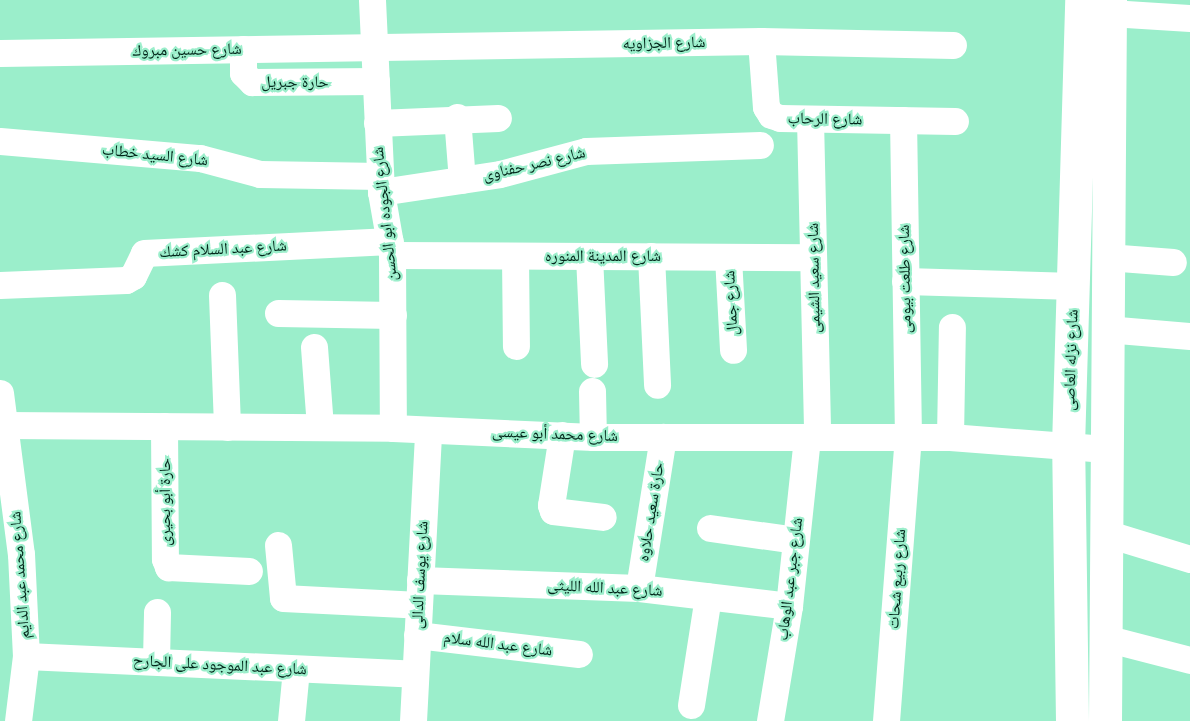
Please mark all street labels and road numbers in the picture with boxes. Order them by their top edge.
street label: شارع الجزاويه [622,33,706,53]
street label: شارع حسين مبروك [132,39,242,61]
street label: حارة جبريل [261,72,329,92]
street label: شارع الرحاب [787,109,863,129]
street label: شارع السيد خطاب [101,140,209,170]
street label: شارع نصر حفناوى [481,143,587,185]
street label: شارع الجوده ابو الحسن [368,146,402,282]
street label: شارع سعيد الشيمى [803,223,825,333]
street label: شارع طلعت بيومى [894,224,916,334]
street label: شارع عبد السلام كشك [159,236,287,262]
street label: شارع المدينة المنوره [545,246,661,266]
street label: شارع جمال [720,270,742,336]
street label: شارع نزله العاصى [1060,309,1082,411]
street label: شارع محمد أبو عيسى [492,422,618,446]
street label: حارة أبو بحيرى [155,458,175,546]
street label: حارة سعيد حلاوه [634,461,668,563]
street label: شارع محمد عبد الدايم [6,511,34,639]
street label: شارع جبر عبد الوهاب [773,516,807,642]
street label: شارع يوسف الدالى [408,520,432,630]
street label: شارع ربيع شحات [884,528,910,630]
street label: شارع عبد الله الليثى [547,575,663,601]
street label: شارع عبد الله سلام [442,628,554,660]
street label: شارع عبد الموجود على الجارح [133,651,307,679]

